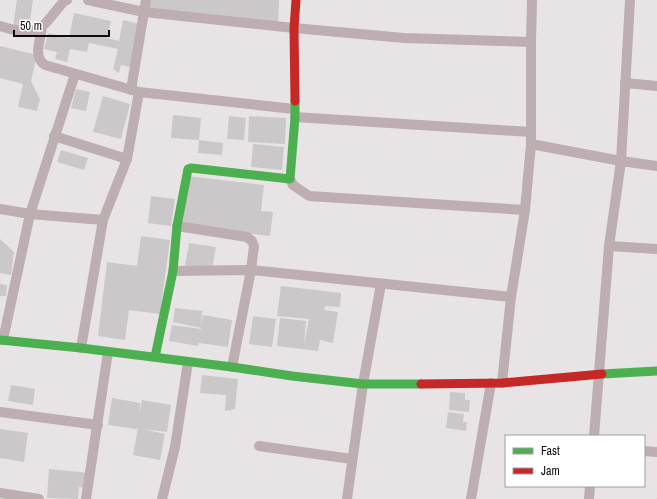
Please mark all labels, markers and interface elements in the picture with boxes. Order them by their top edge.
scale bar [14,12,109,38]
text: 50 m [20,18,42,34]
legend [505,435,645,487]
text: Fast [541,443,560,459]
text: Jam [541,463,560,479]

